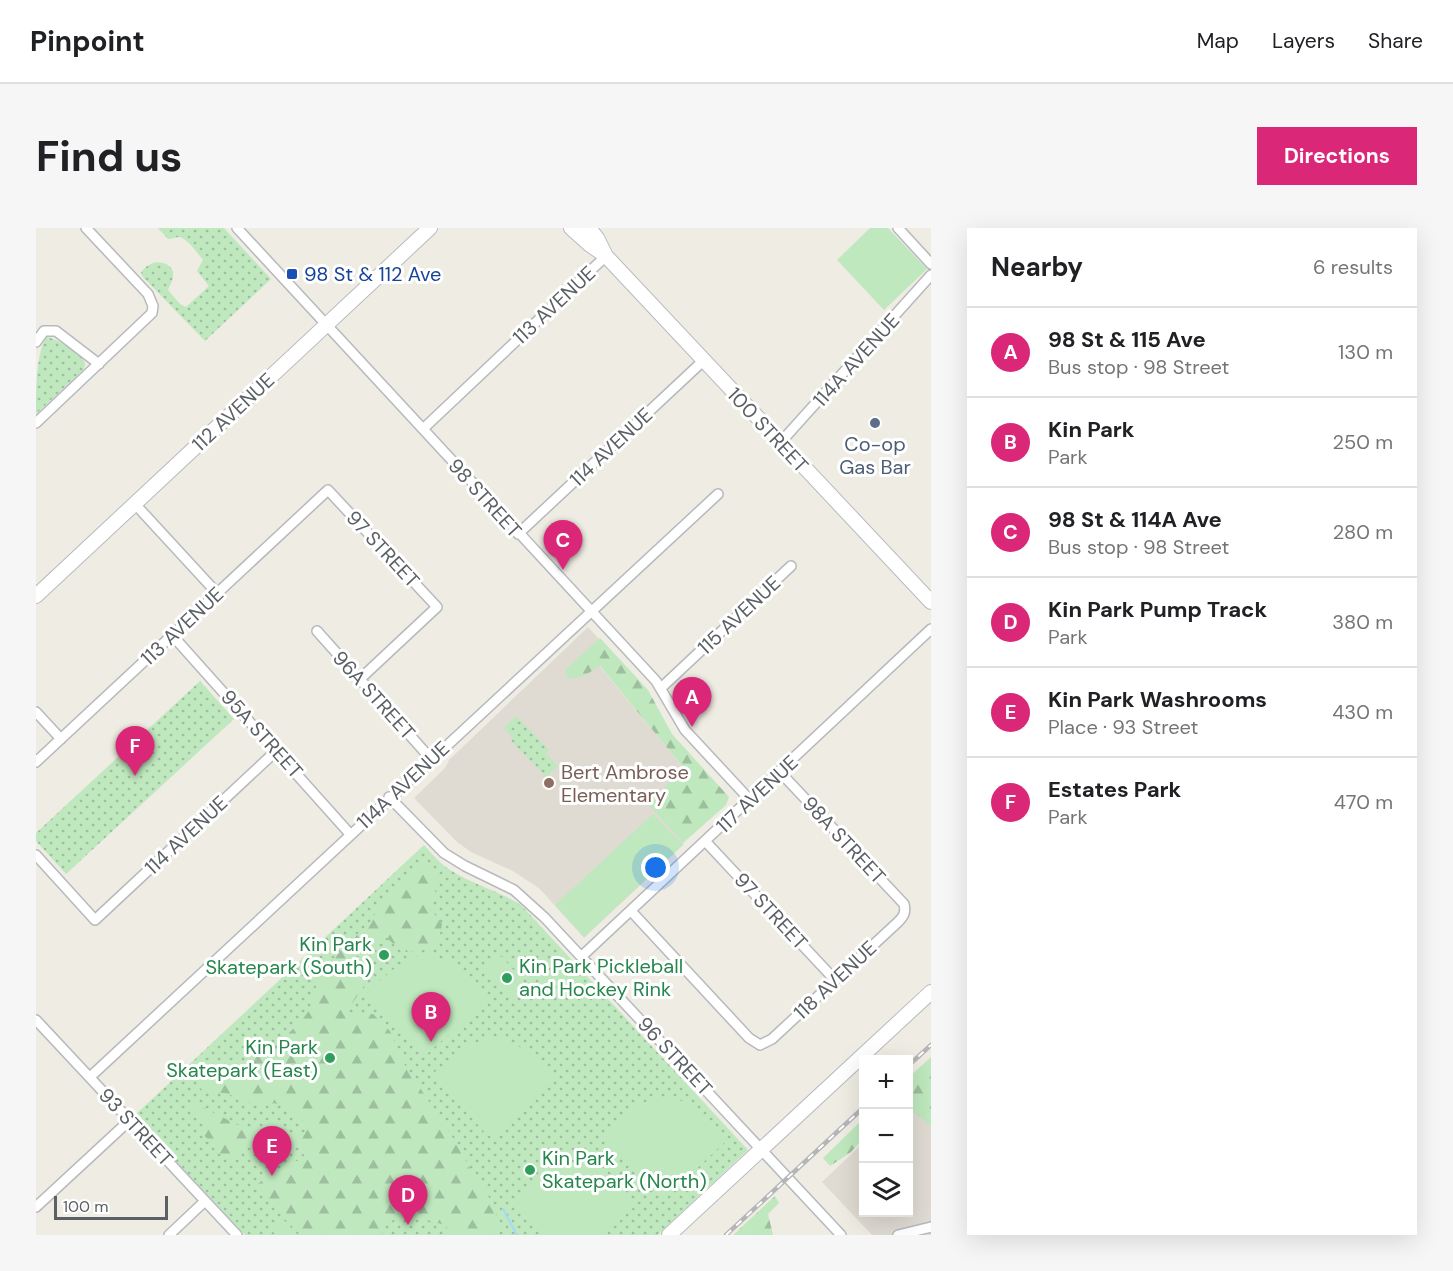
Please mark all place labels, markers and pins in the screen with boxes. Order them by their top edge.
place label: 98 St & 112 Ave [304,261,441,287]
marker: 98 St & 112 Ave [285,267,299,281]
marker: Co-op Gas Bar [868,416,882,430]
place label: Co-op Gas Bar [839,431,911,480]
pin: C [544,520,582,570]
pin: A [672,678,712,727]
pin: F [116,726,154,776]
place label: Bert Ambrose Elementary [561,759,689,808]
marker: Bert Ambrose Elementary [542,776,556,790]
place label: Kin Park Skatepark (South) [206,931,372,980]
marker: Kin Park Skatepark (South) [377,948,391,962]
place label: Kin Park Pickleball and Hockey Rink [519,953,683,1002]
marker: Kin Park Pickleball and Hockey Rink [500,971,514,985]
pin: B [412,992,450,1042]
place label: Kin Park Skatepark (East) [166,1034,318,1083]
marker: Kin Park Skatepark (East) [323,1051,337,1065]
pin: E [252,1126,292,1176]
place label: Kin Park Skatepark (North) [542,1145,707,1194]
marker: Kin Park Skatepark (North) [523,1163,537,1177]
pin: D [388,1176,428,1225]

